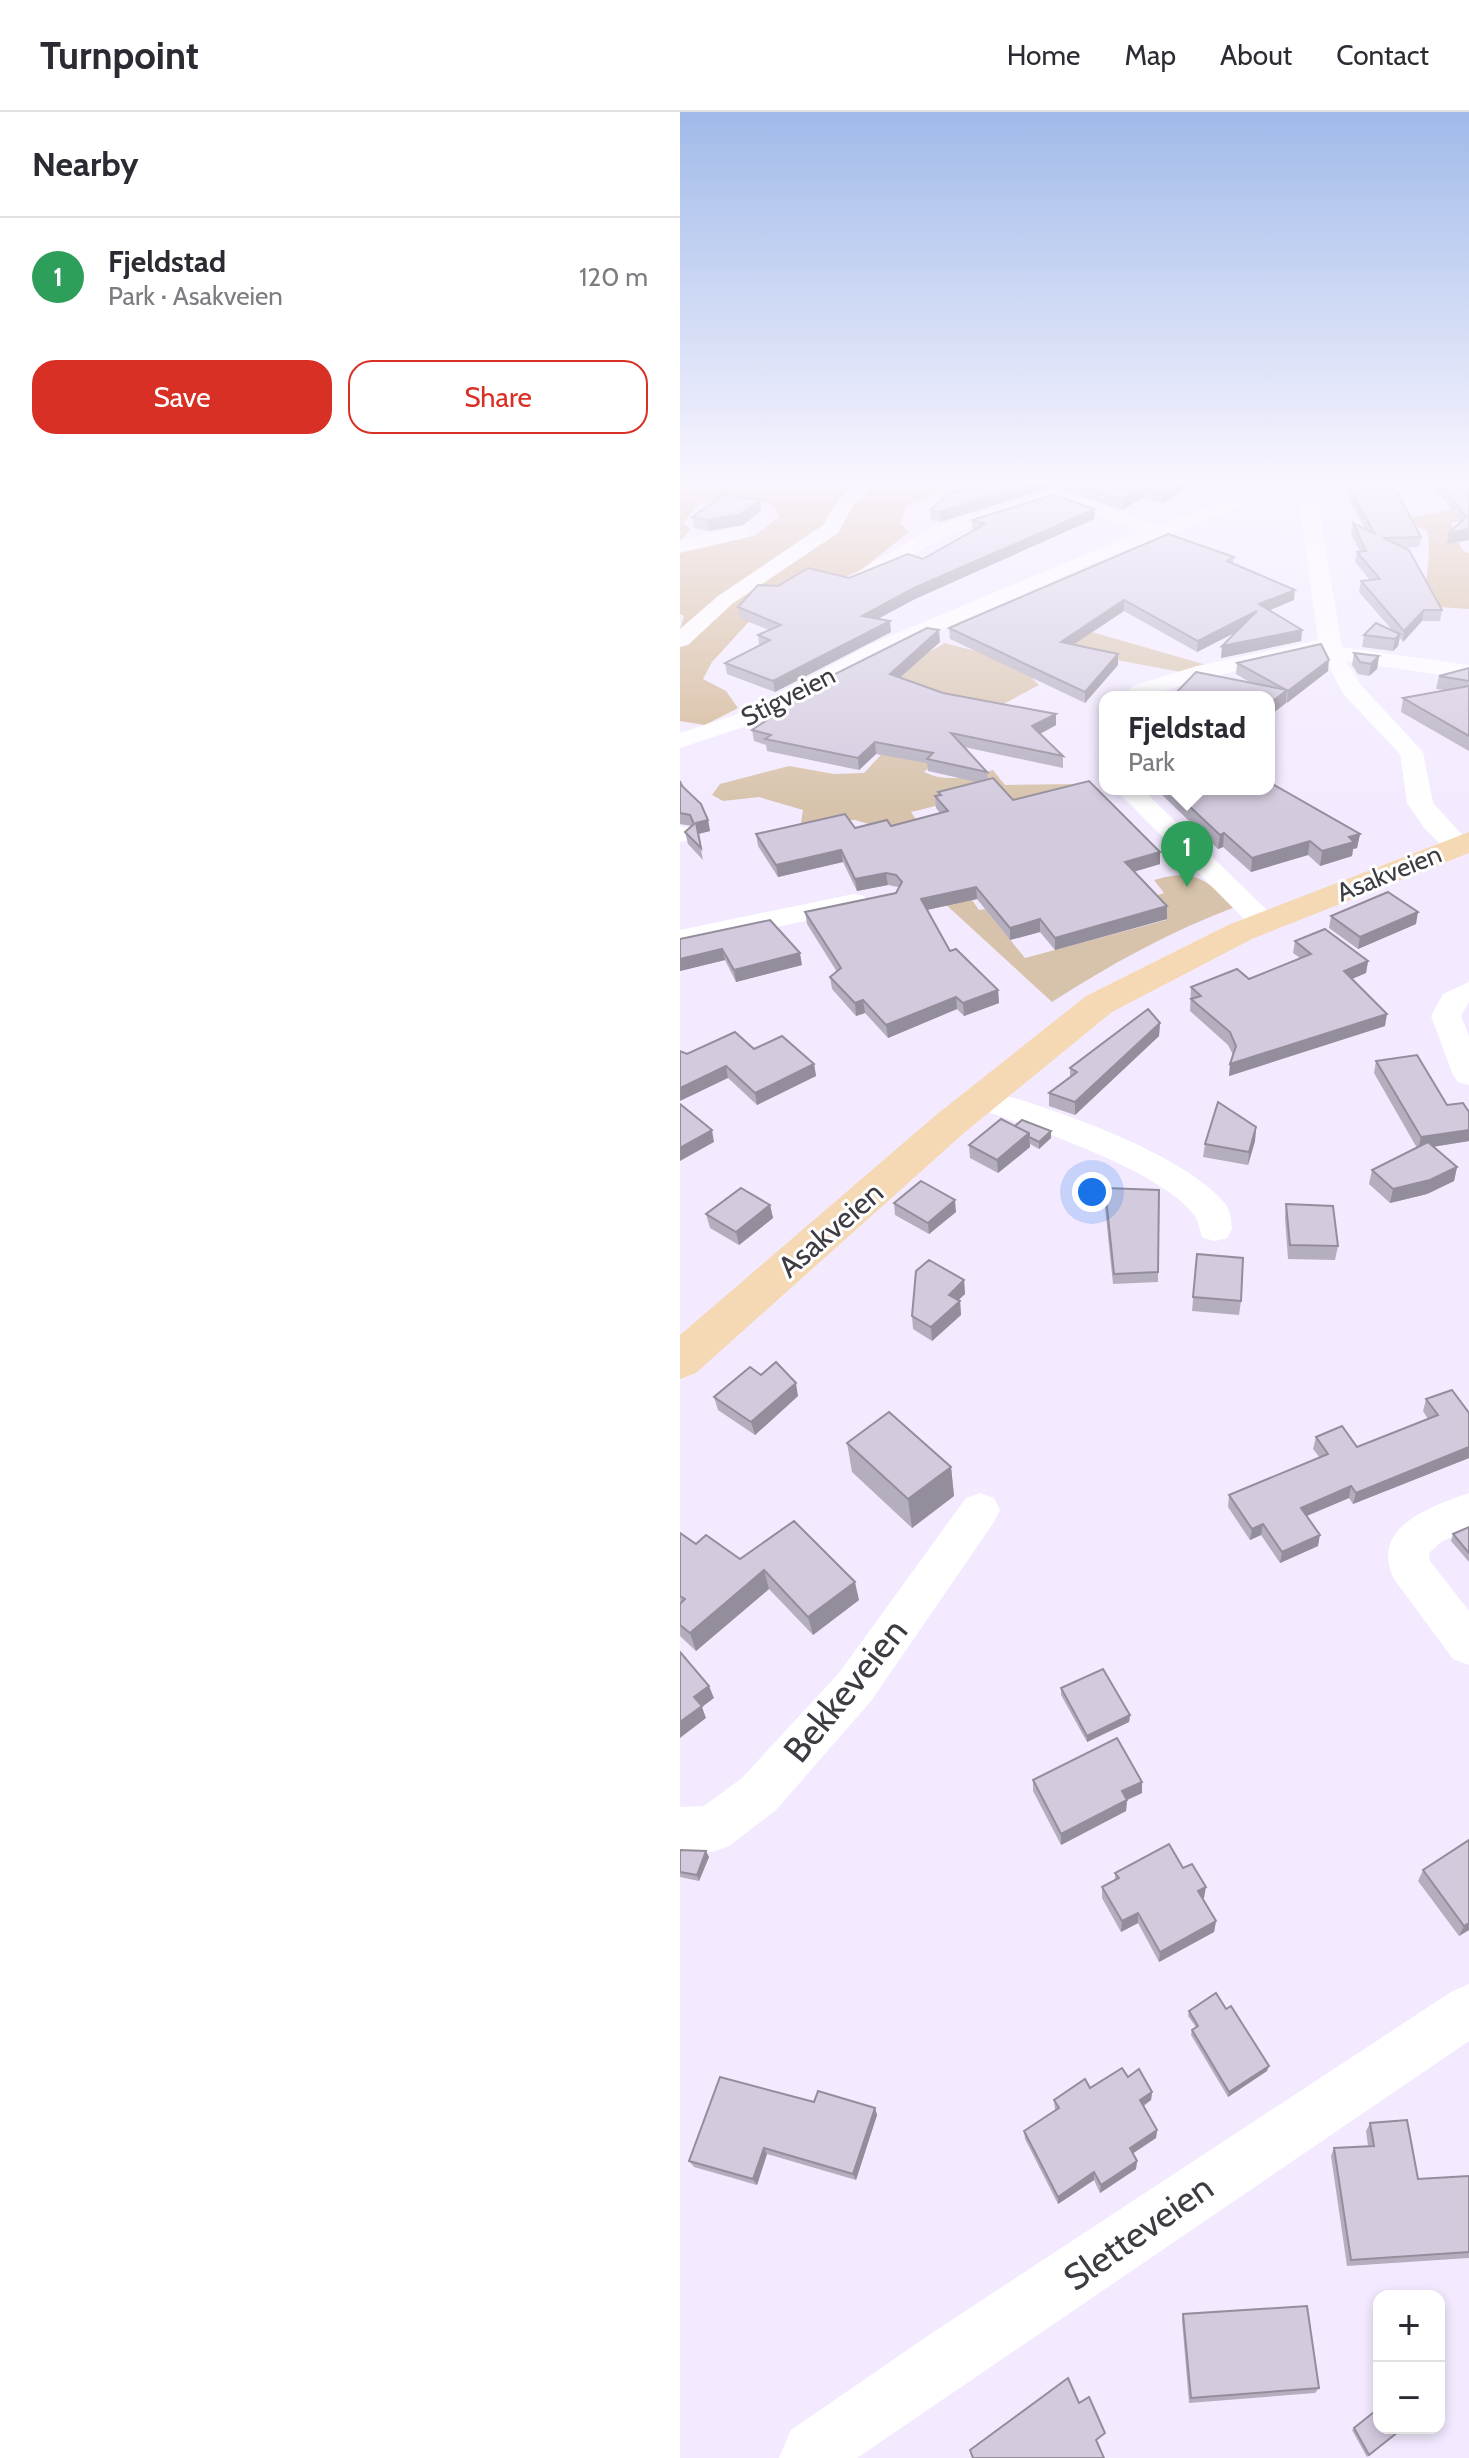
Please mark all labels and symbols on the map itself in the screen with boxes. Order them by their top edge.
street label: Stigveien [736,659,840,733]
pin: 1 [1161,821,1213,887]
street label: Asakveien [1332,838,1446,908]
your location [1072,1172,1112,1212]
street label: Asakveien [771,1174,891,1285]
street label: Bekkeveien [774,1609,916,1771]
street label: Sletteveien [1055,2165,1221,2299]

